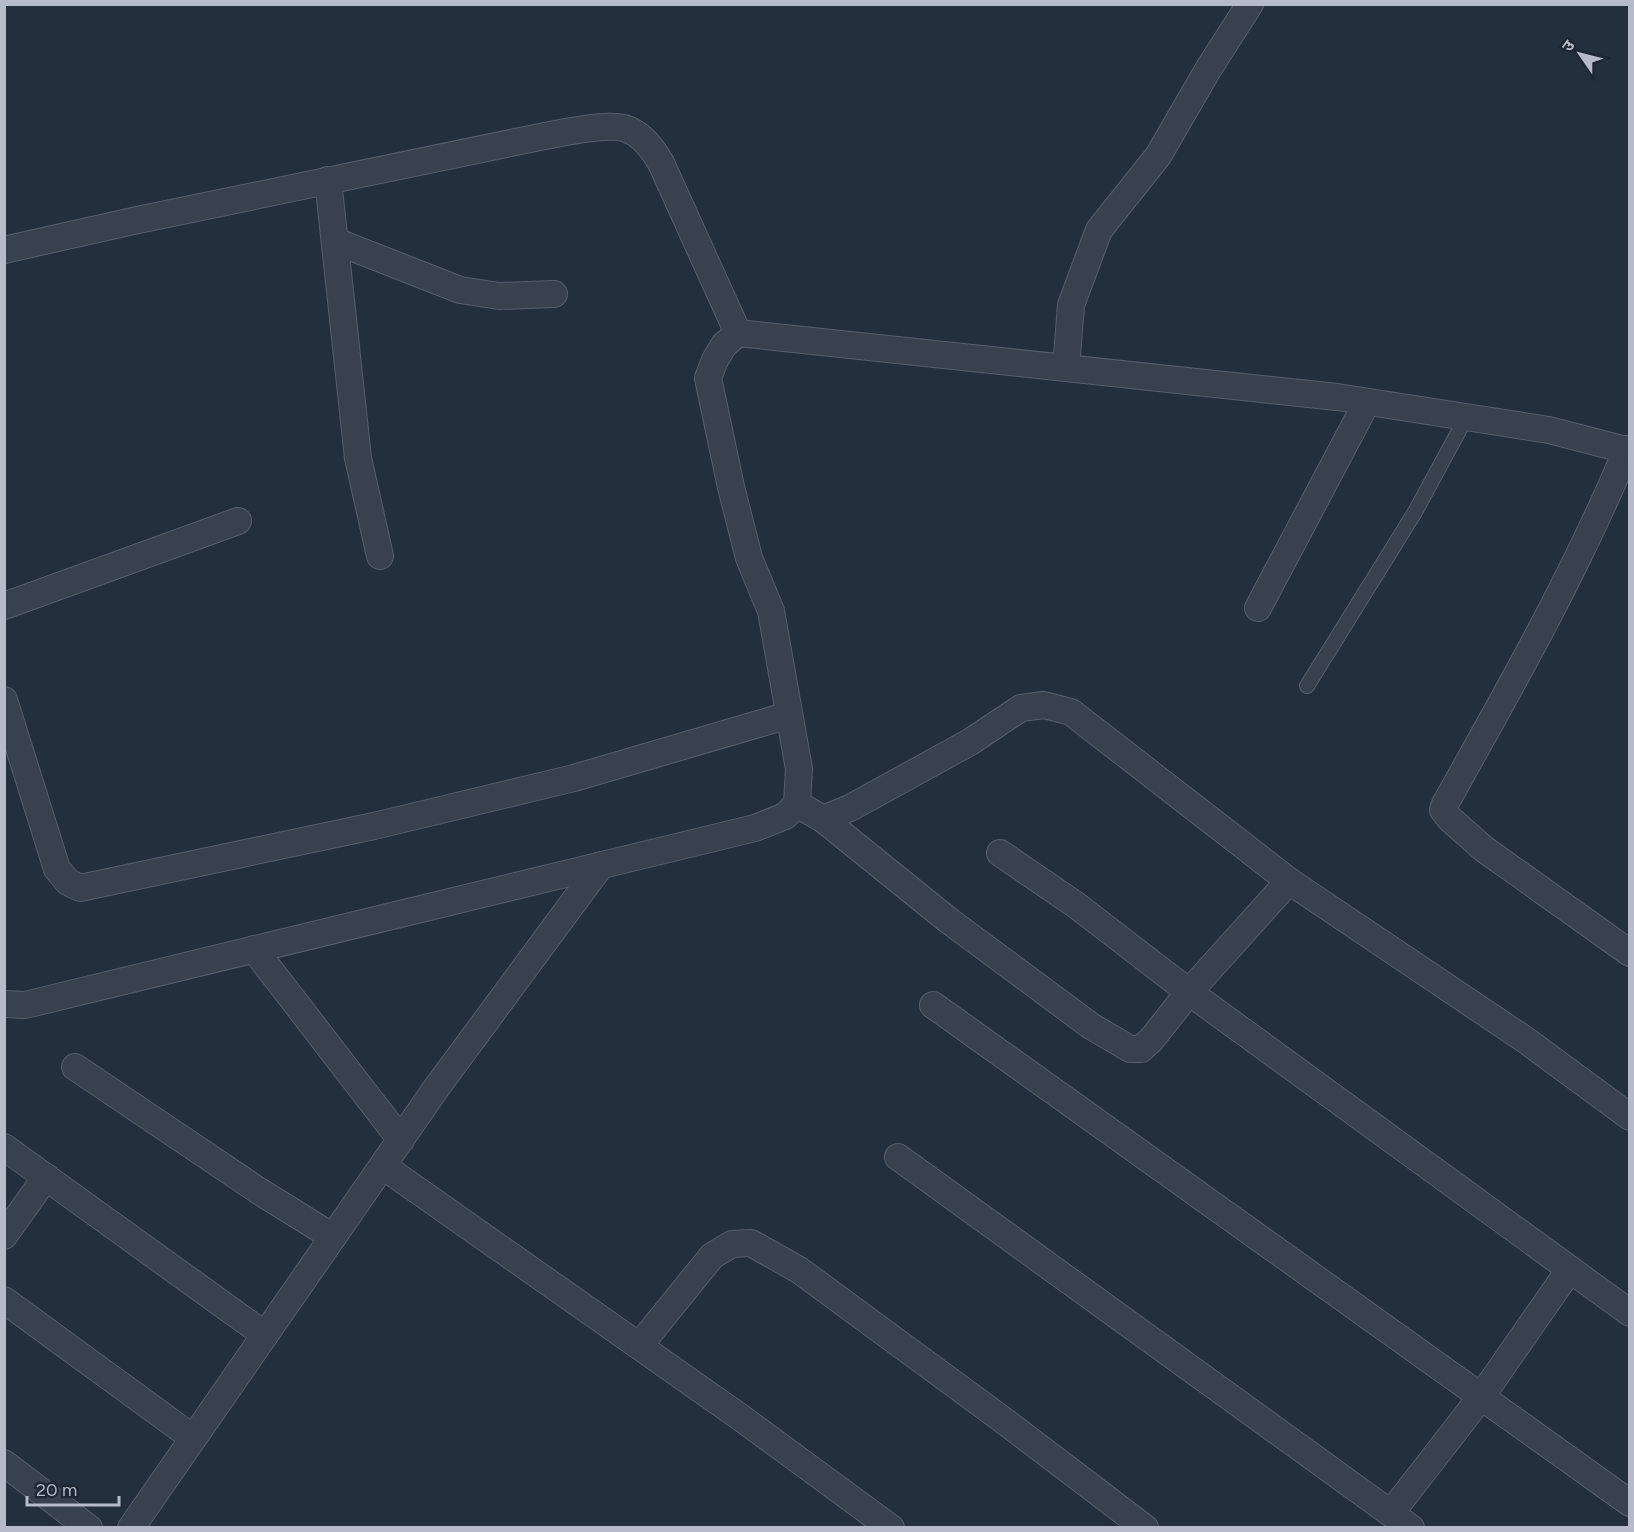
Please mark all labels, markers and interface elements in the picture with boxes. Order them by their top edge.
north arrow [1550,24,1610,84]
text: उ [1558,36,1579,55]
scale bar [27,1469,118,1507]
text: 20 m [36,1479,77,1501]

